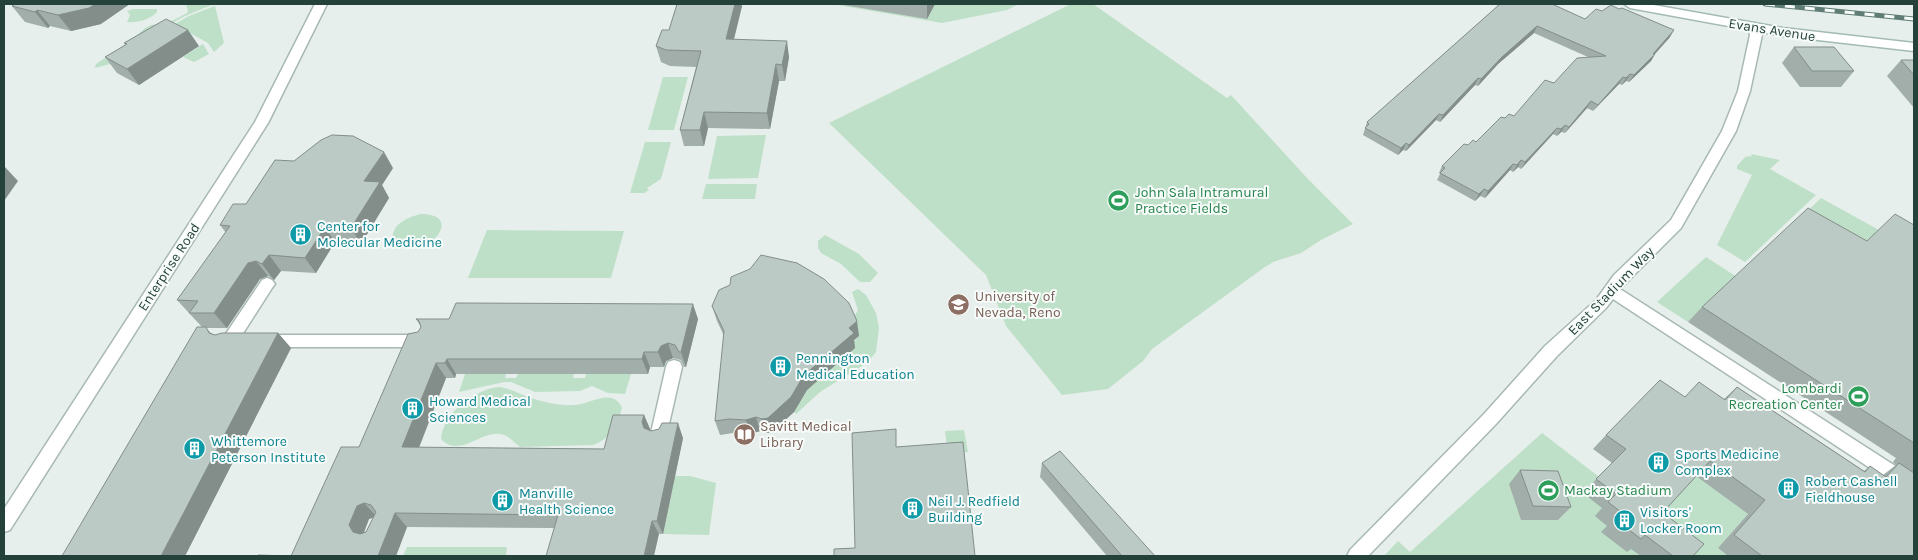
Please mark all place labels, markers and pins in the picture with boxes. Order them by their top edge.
place label: John Sala Intramural Practice Fields [1135,184,1268,217]
sports icon: John Sala Intramural Practice Fields [1107,188,1131,212]
place label: Center for Molecular Medicine [317,218,442,251]
building icon: Center for Molecular Medicine [289,222,313,246]
place label: University of Nevada, Reno [975,288,1061,321]
school or university icon: University of Nevada, Reno [947,292,971,316]
place label: Pennington Medical Education [796,350,915,383]
building icon: Pennington Medical Education [768,354,792,378]
place label: Lombardi Recreation Center [1728,380,1843,413]
sports icon: Lombardi Recreation Center [1846,384,1870,408]
place label: Howard Medical Sciences [429,393,531,426]
building icon: Howard Medical Sciences [401,397,425,421]
place label: Savitt Medical Library [760,418,852,451]
library icon: Savitt Medical Library [732,422,756,446]
place label: Whittemore Peterson Institute [211,433,326,466]
building icon: Whittemore Peterson Institute [183,437,207,461]
place label: Sports Medicine Complex [1675,446,1779,479]
building icon: Sports Medicine Complex [1647,450,1671,474]
place label: Robert Cashell Fieldhouse [1805,473,1897,506]
building icon: Robert Cashell Fieldhouse [1777,477,1801,501]
sports icon: Mackay Stadium [1536,478,1560,502]
place label: Mackay Stadium [1564,482,1672,499]
place label: Manville Health Science [519,485,614,518]
building icon: Manville Health Science [491,489,515,513]
place label: Neil J. Redfield Building [928,493,1020,526]
building icon: Neil J. Redfield Building [900,497,924,521]
place label: Visitors' Locker Room [1640,504,1722,537]
building icon: Visitors' Locker Room [1612,508,1636,532]

